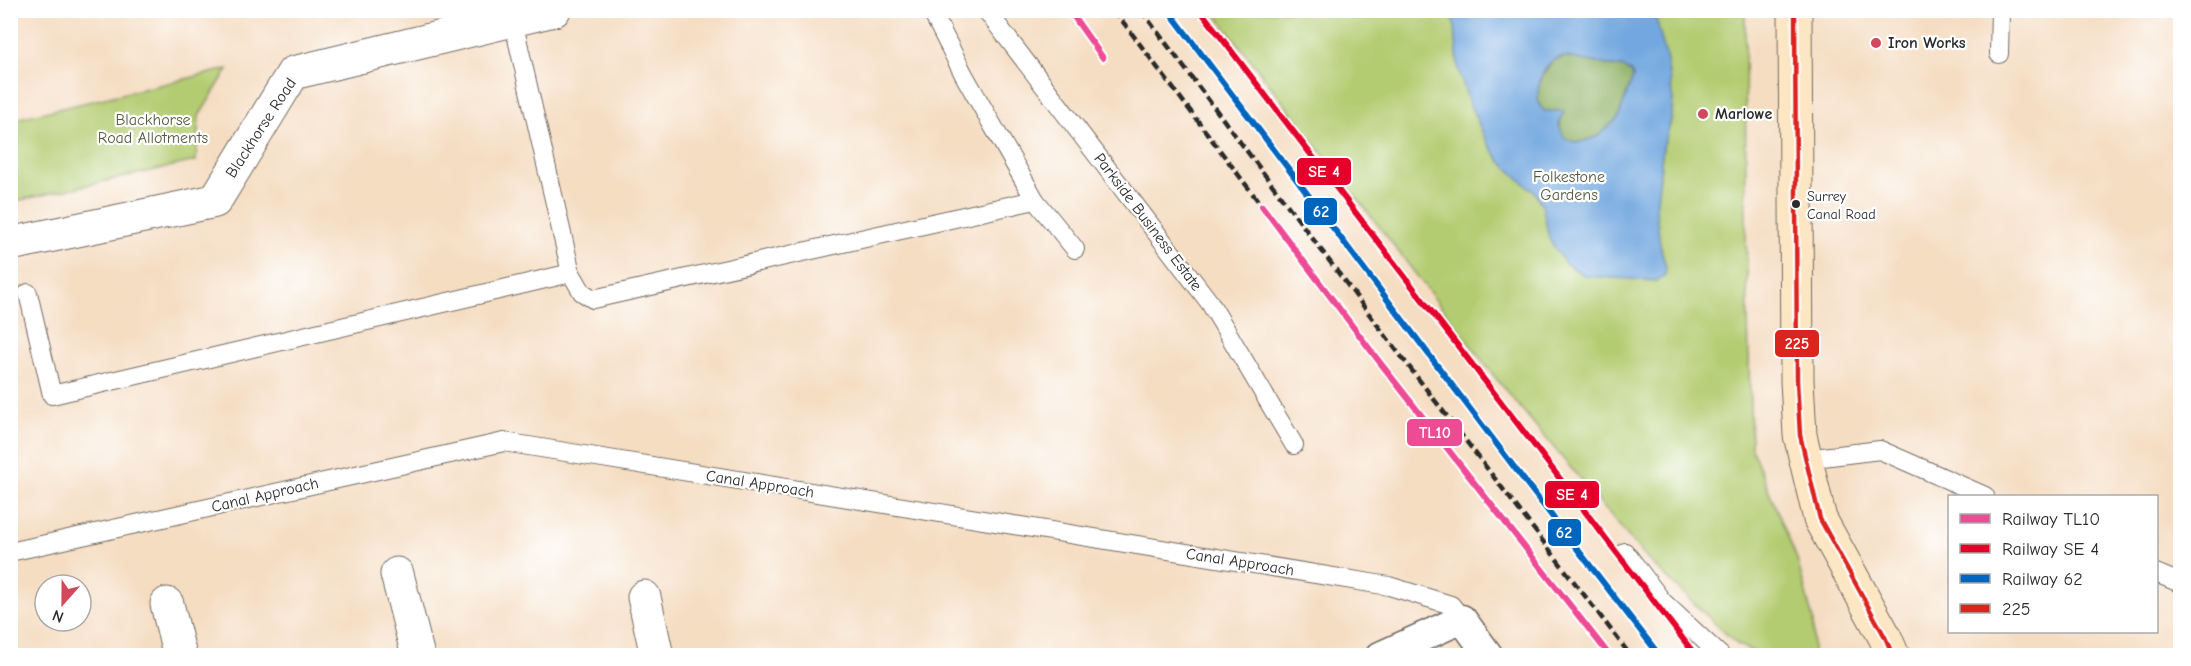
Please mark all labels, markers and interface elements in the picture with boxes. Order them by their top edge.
place label: Iron Works [1888,34,1966,52]
marker: Iron Works [1869,36,1883,50]
street label: Blackhorse Road [222,75,300,181]
place label: Marlowe [1715,105,1772,123]
marker: Marlowe [1696,107,1710,121]
park label: Blackhorse Road Allotments [98,111,209,147]
street label: Parkside Business Estate [1090,150,1206,294]
line badge: SE 4 [1296,157,1352,186]
text: SE 4 [1308,163,1340,181]
park label: Folkestone Gardens [1533,168,1605,204]
place label: Surrey Canal Road [1807,188,1876,223]
line badge: 62 [1303,197,1338,226]
marker: Surrey Canal Road [1790,198,1802,210]
text: 62 [1313,203,1329,221]
line badge: 225 [1774,329,1820,358]
text: 225 [1785,335,1809,353]
line badge: TL10 [1406,418,1463,447]
text: TL10 [1419,424,1451,442]
street label: Canal Approach [705,467,815,501]
street label: Canal Approach [210,474,320,516]
line badge: SE 4 [1544,480,1600,509]
text: SE 4 [1556,486,1588,504]
legend [1948,495,2158,633]
text: Railway TL10 [2002,509,2100,530]
line badge: 62 [1547,518,1582,547]
text: 62 [1556,524,1572,542]
text: Railway SE 4 [2002,539,2099,560]
street label: Canal Approach [1185,545,1295,579]
text: Railway 62 [2002,569,2083,590]
north arrow [33,573,93,633]
text: 225 [2002,599,2031,620]
text: N [50,606,66,626]

